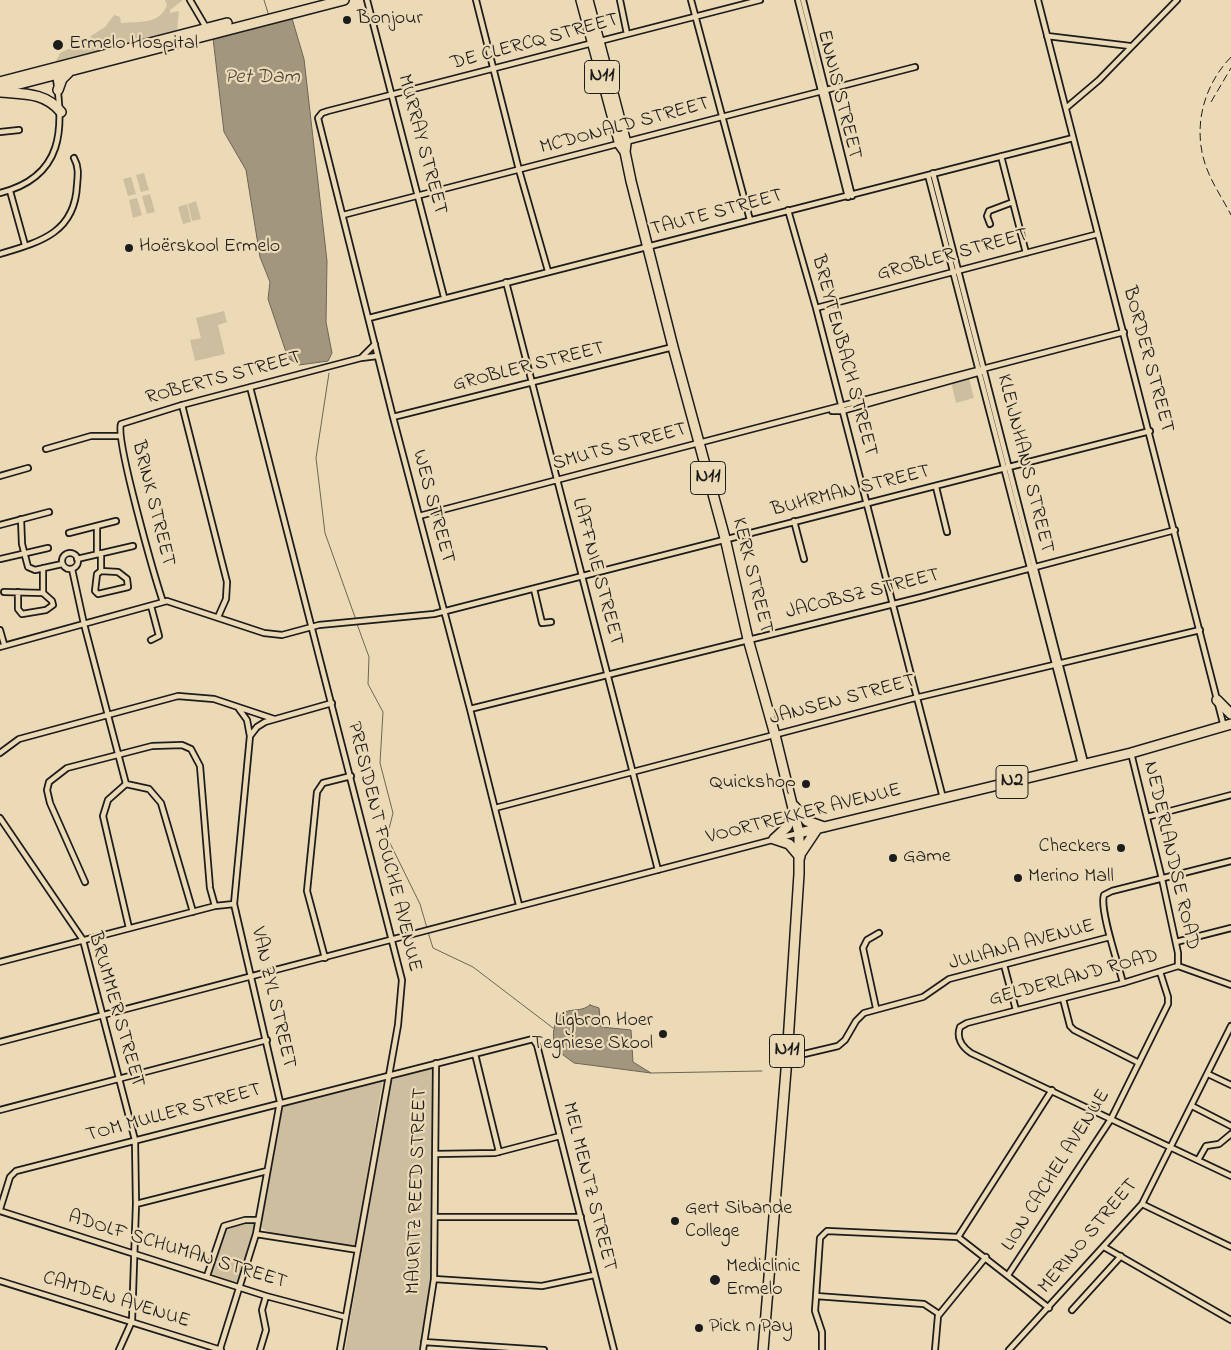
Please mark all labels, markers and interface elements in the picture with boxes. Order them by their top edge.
place label: Bonjour [357,8,423,32]
street label: DE CLERCQ STREET [448,9,622,77]
marker: Bonjour [341,14,353,26]
street label: ENNIS STREET [810,28,866,162]
place label: Ermelo Hospital [69,33,198,57]
marker: Ermelo Hospital [51,38,65,52]
road number: N11 [584,61,620,94]
water label: Pet Dam [224,66,300,92]
street label: MURRAY STREET [391,72,451,218]
street label: MCDONALD STREET [537,93,713,161]
street label: TAUTE STREET [648,185,786,243]
street label: GROBLER STREET [875,224,1031,288]
place label: Hoërskool Ermelo [139,236,280,260]
marker: Hoërskool Ermelo [123,242,135,254]
street label: BREYTENBACH STREET [805,253,881,459]
street label: BORDER STREET [1116,284,1178,436]
street label: GROBLER STREET [451,338,607,398]
street label: ROBERTS STREET [144,347,304,411]
street label: KLEIJNHANS STREET [990,372,1058,556]
street label: SMUTS STREET [550,419,690,477]
street label: BRINK STREET [125,439,179,569]
street label: WES STREET [405,448,459,566]
street label: BUHRMAN STREET [769,461,933,523]
road number: N11 [690,462,726,494]
street label: LAFFNIE STREET [565,495,627,649]
street label: KERK STREET [725,516,777,636]
street label: JACOBSZ STREET [783,564,943,626]
street label: JANSEN STREET [767,670,919,732]
street label: PRESIDENT FOUCHE AVENUE [340,720,426,974]
street label: NEDERLANDSE ROAD [1137,759,1203,953]
road number: N2 [996,766,1028,799]
place label: Quickshop [710,772,796,796]
marker: Quickshop [800,778,812,790]
street label: VOORTREKKER AVENUE [704,779,904,851]
place label: Checkers [1039,836,1111,860]
marker: Checkers [1115,842,1127,854]
place label: Game [903,846,951,870]
marker: Game [887,852,899,864]
place label: Merino Mall [1028,866,1114,890]
marker: Merino Mall [1012,872,1024,884]
street label: JULIANA AVENUE [947,915,1097,977]
street label: VAN ZYL STREET [244,925,300,1071]
street label: BRUMMER STREET [81,929,149,1091]
street label: GELDERLAND ROAD [987,945,1161,1013]
place label: Ligbron Hoer Tegniese Skool [532,1010,653,1057]
marker: Ligbron Hoer Tegniese Skool [657,1028,669,1040]
road number: N11 [770,1034,804,1068]
street label: TOM MULLER STREET [84,1079,264,1149]
street label: LION CACHEL AVENUE [997,1086,1117,1256]
street label: MAURITZ REED STREET [402,1087,434,1295]
street label: MEL MENTZ STREET [555,1100,621,1274]
street label: MERINO STREET [1034,1175,1144,1299]
place label: Gert Sibande College [685,1198,792,1245]
street label: ADOLF SCHUMAN STREET [65,1206,289,1296]
marker: Gert Sibande College [669,1215,681,1227]
place label: Mediclinic Ermelo [726,1256,800,1303]
street label: CAMDEN AVENUE [39,1267,193,1335]
marker: Mediclinic Ermelo [708,1273,722,1287]
place label: Pick n Pay [709,1316,793,1340]
marker: Pick n Pay [693,1322,705,1334]

